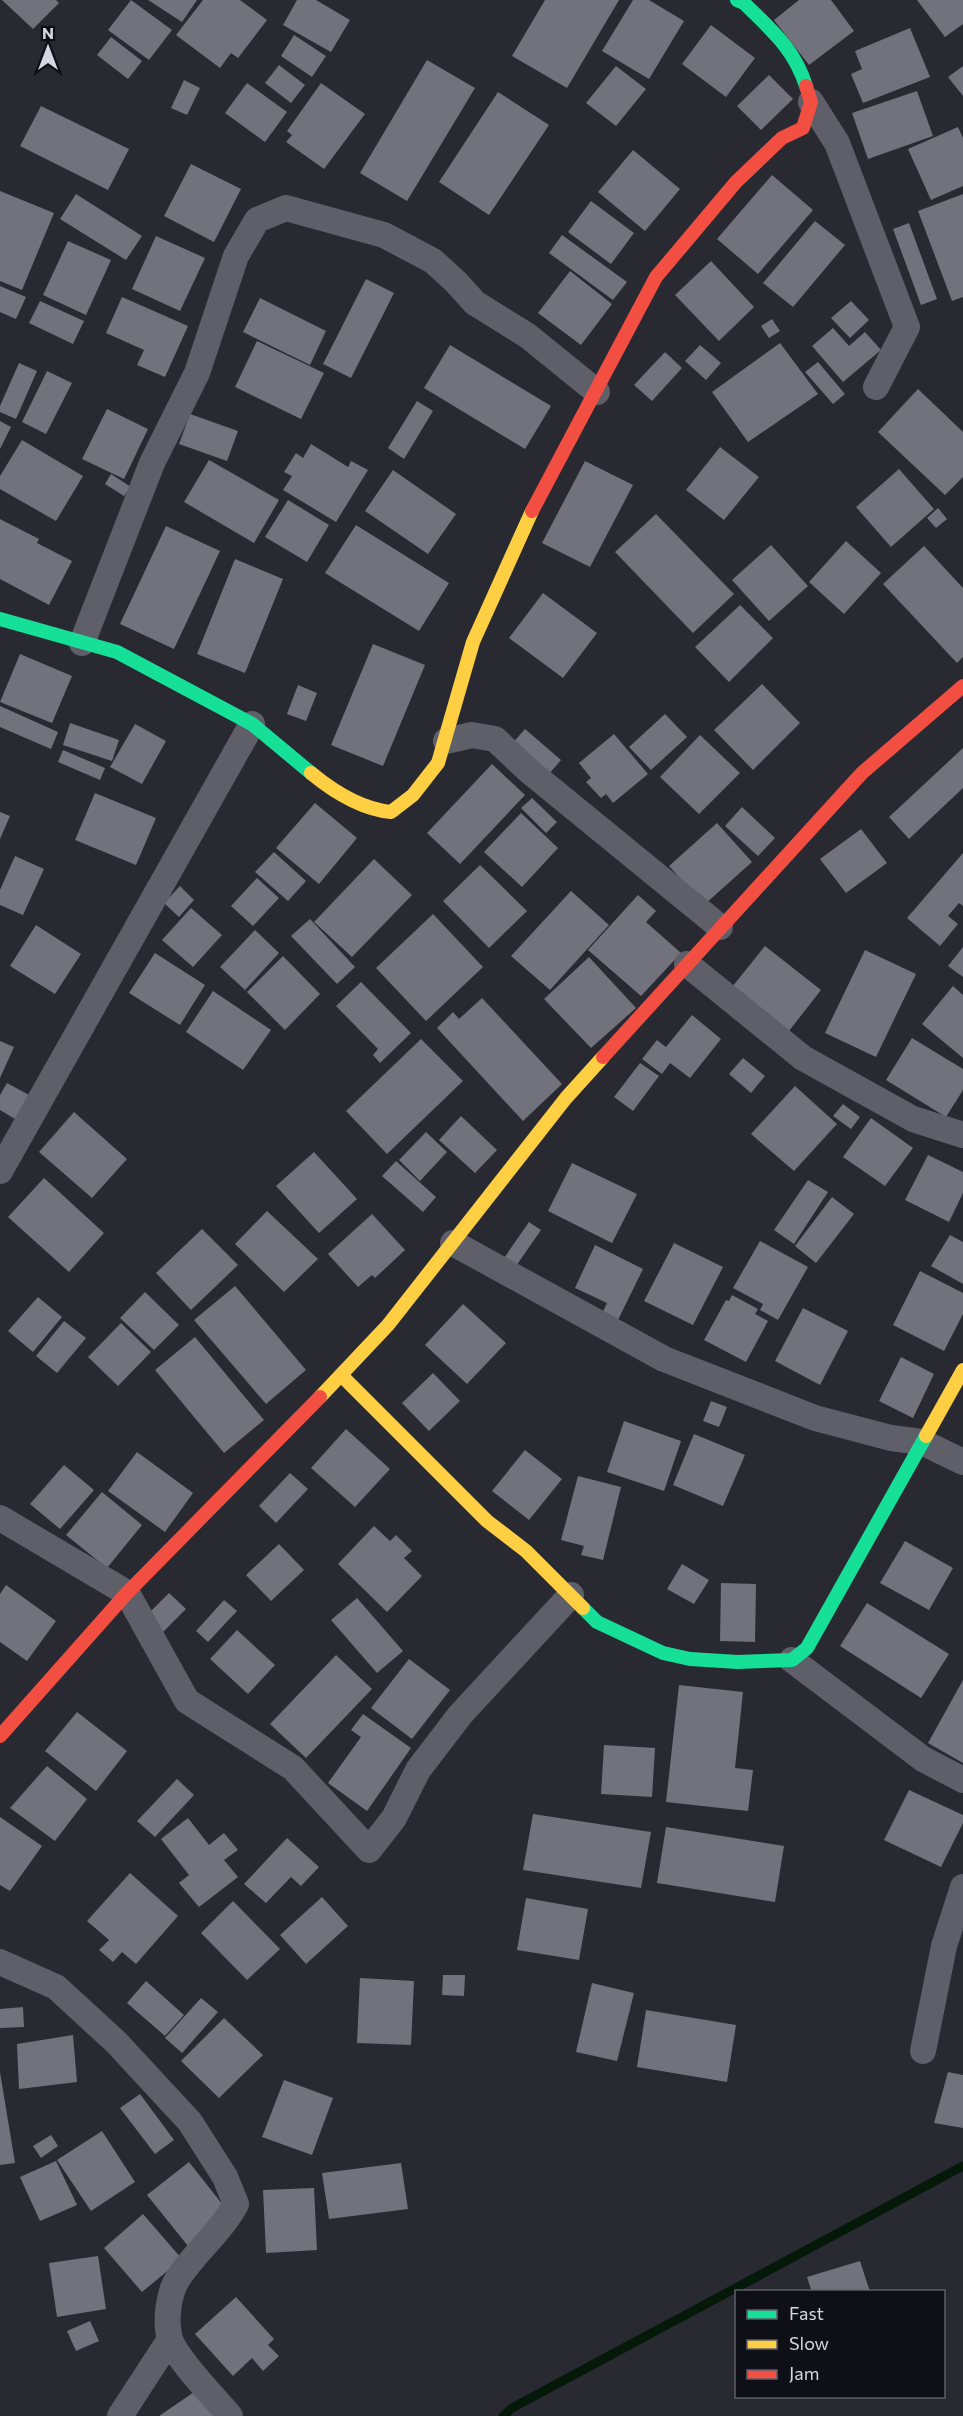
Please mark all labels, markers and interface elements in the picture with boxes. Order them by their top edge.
north arrow [18,18,78,78]
text: N [42,23,54,42]
legend [735,2290,945,2398]
text: Fast [789,2302,824,2324]
text: Slow [789,2332,829,2354]
text: Jam [789,2362,819,2384]

